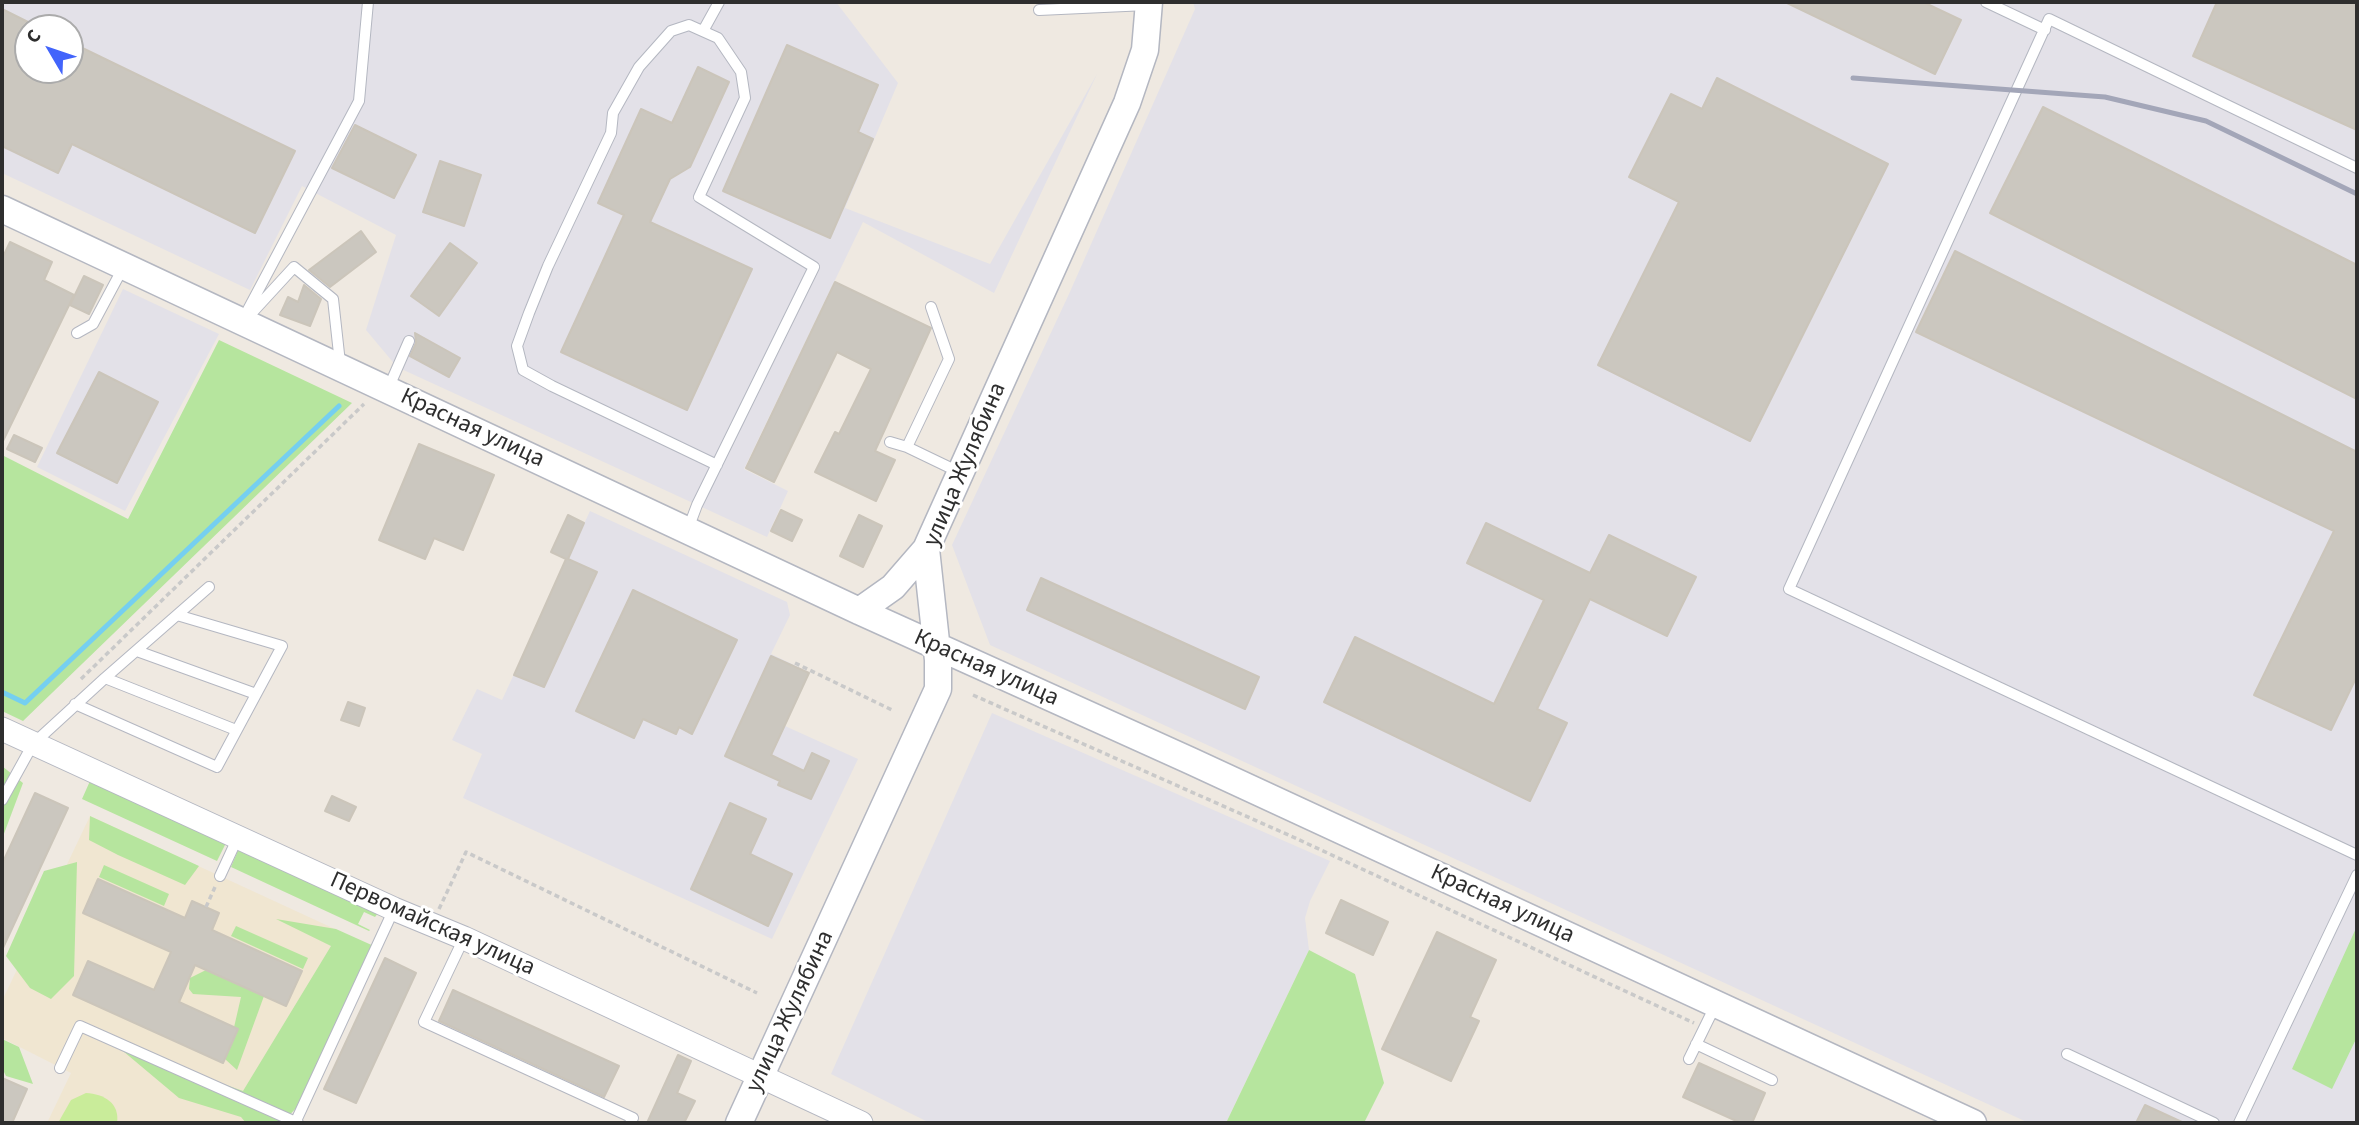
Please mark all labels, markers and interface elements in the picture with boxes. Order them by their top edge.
north arrow [14,14,84,84]
text: С [20,24,48,50]
street label: улица Жулябина [918,379,1014,551]
street label: Красная улица [395,383,549,475]
street label: Красная улица [909,624,1063,714]
street label: Красная улица [1425,859,1579,951]
street label: Первомайская улица [325,867,539,983]
street label: улица Жулябина [741,926,841,1098]

